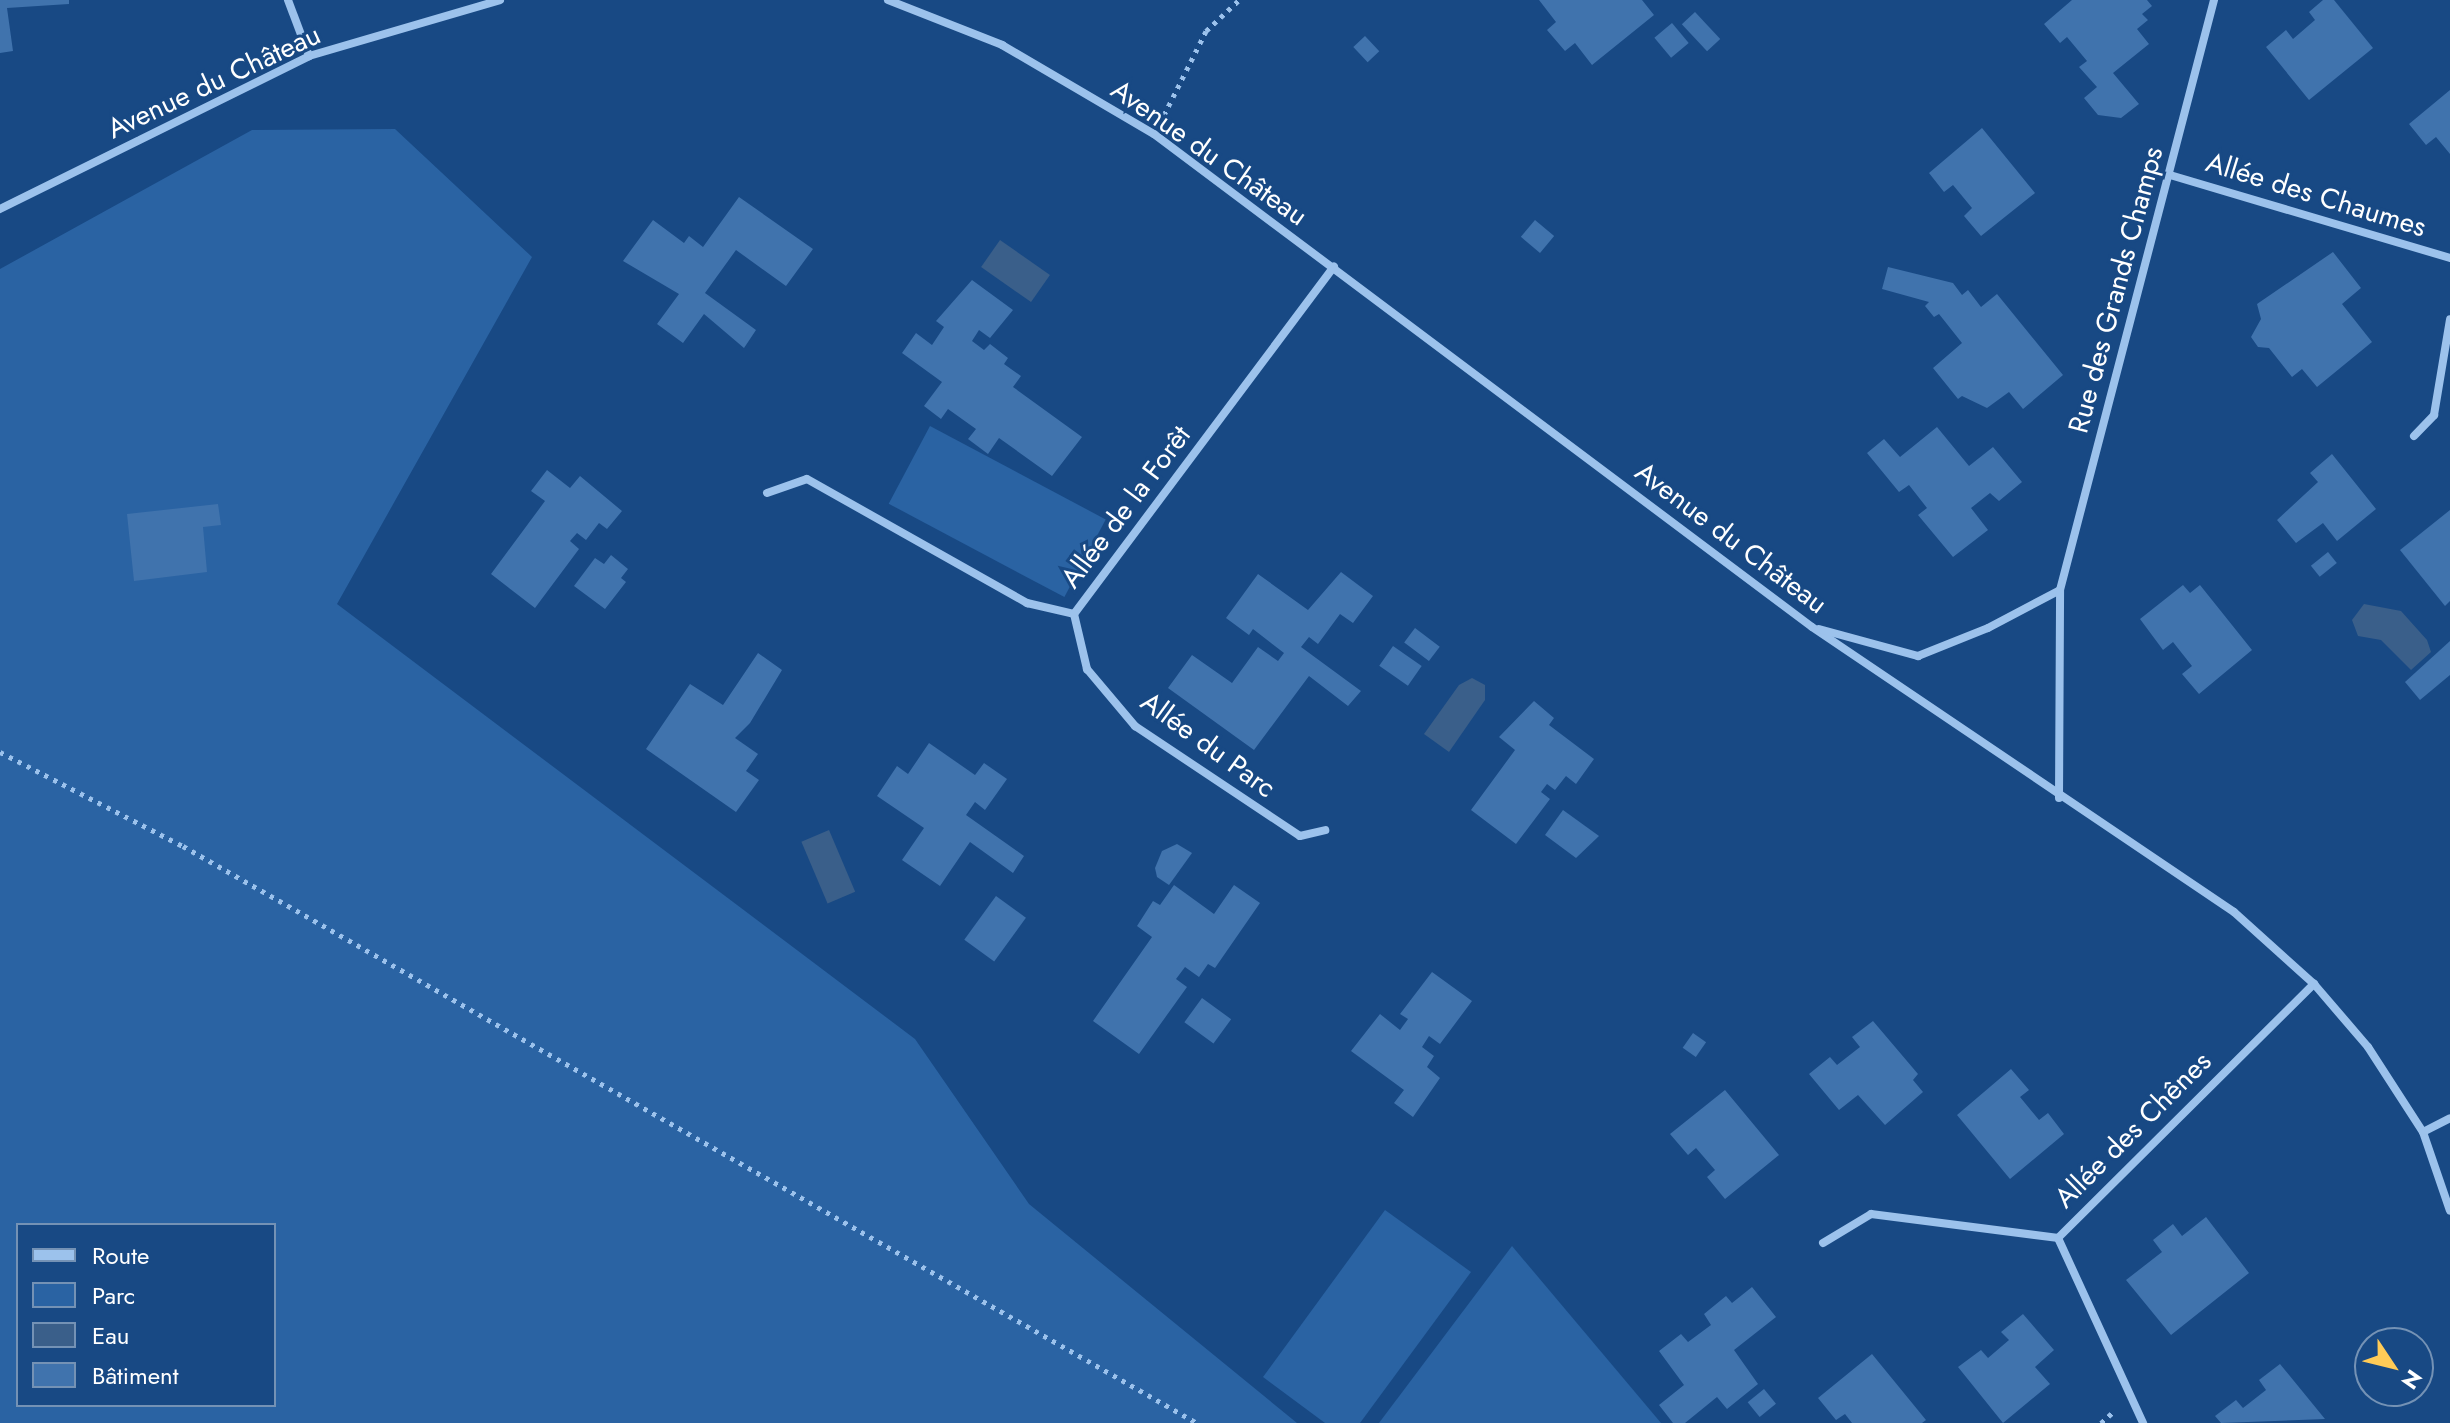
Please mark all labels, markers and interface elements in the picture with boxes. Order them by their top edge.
street label: Avenue du Château [102,18,326,146]
street label: Avenue du Château [1105,73,1313,233]
street label: Rue des Grands Champs [2062,143,2170,437]
street label: Allée des Chaumes [2202,146,2430,244]
street label: Allée de la Forêt [1054,419,1198,595]
street label: Avenue du Château [1628,455,1834,621]
street label: Allée du Parc [1134,685,1282,805]
street label: Allée des Chênes [2048,1045,2218,1215]
legend [16,1223,276,1407]
text: Route [92,1238,149,1273]
text: Parc [92,1278,135,1313]
text: Eau [92,1318,129,1353]
north arrow [2354,1327,2434,1407]
text: Bâtiment [92,1358,178,1393]
text: N [2394,1363,2430,1396]

